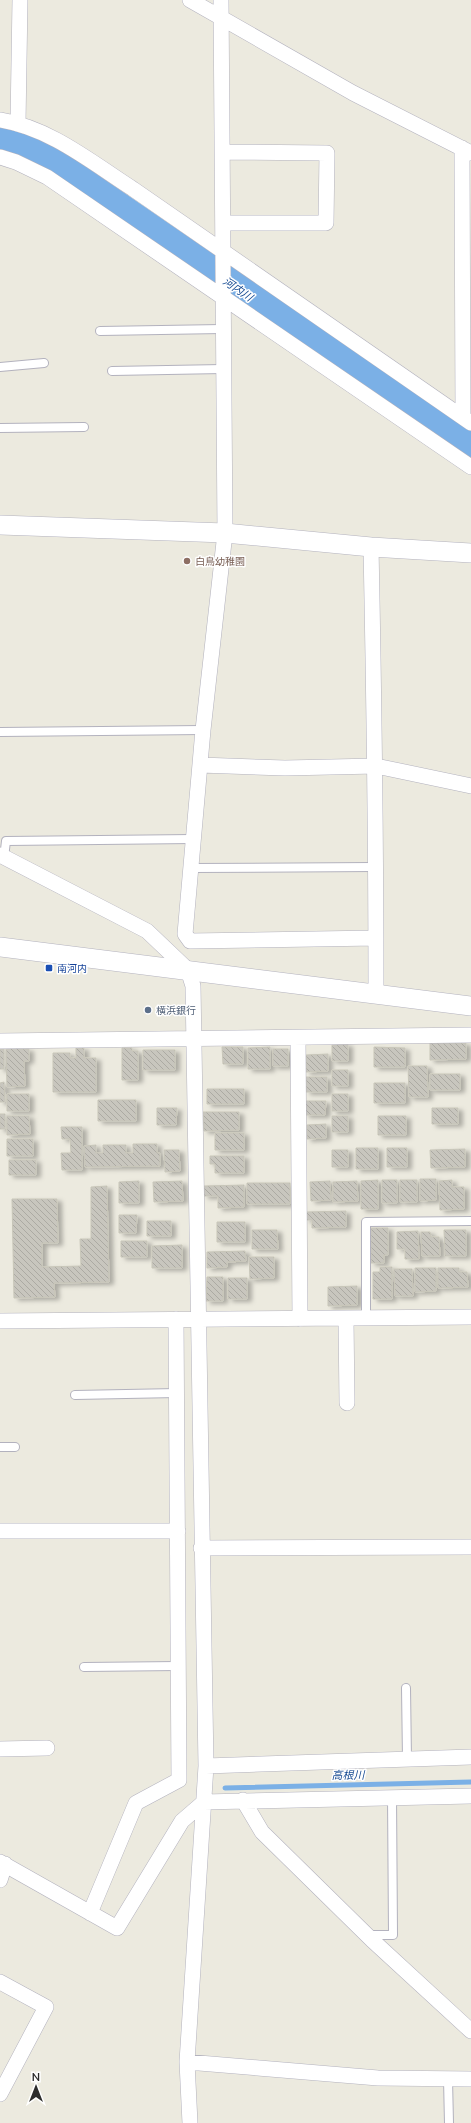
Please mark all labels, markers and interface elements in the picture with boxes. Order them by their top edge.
water label: 河内川 [220,274,256,305]
place label: 白鳥幼稚園 [195,555,245,568]
marker: 白鳥幼稚園 [182,556,192,566]
place label: 南河内 [57,962,87,975]
marker: 南河内 [44,963,54,973]
place label: 横浜銀行 [156,1004,196,1017]
marker: 横浜銀行 [143,1005,153,1015]
water label: 高根川 [331,1768,366,1782]
north arrow [16,2067,56,2107]
text: N [32,2070,40,2084]

